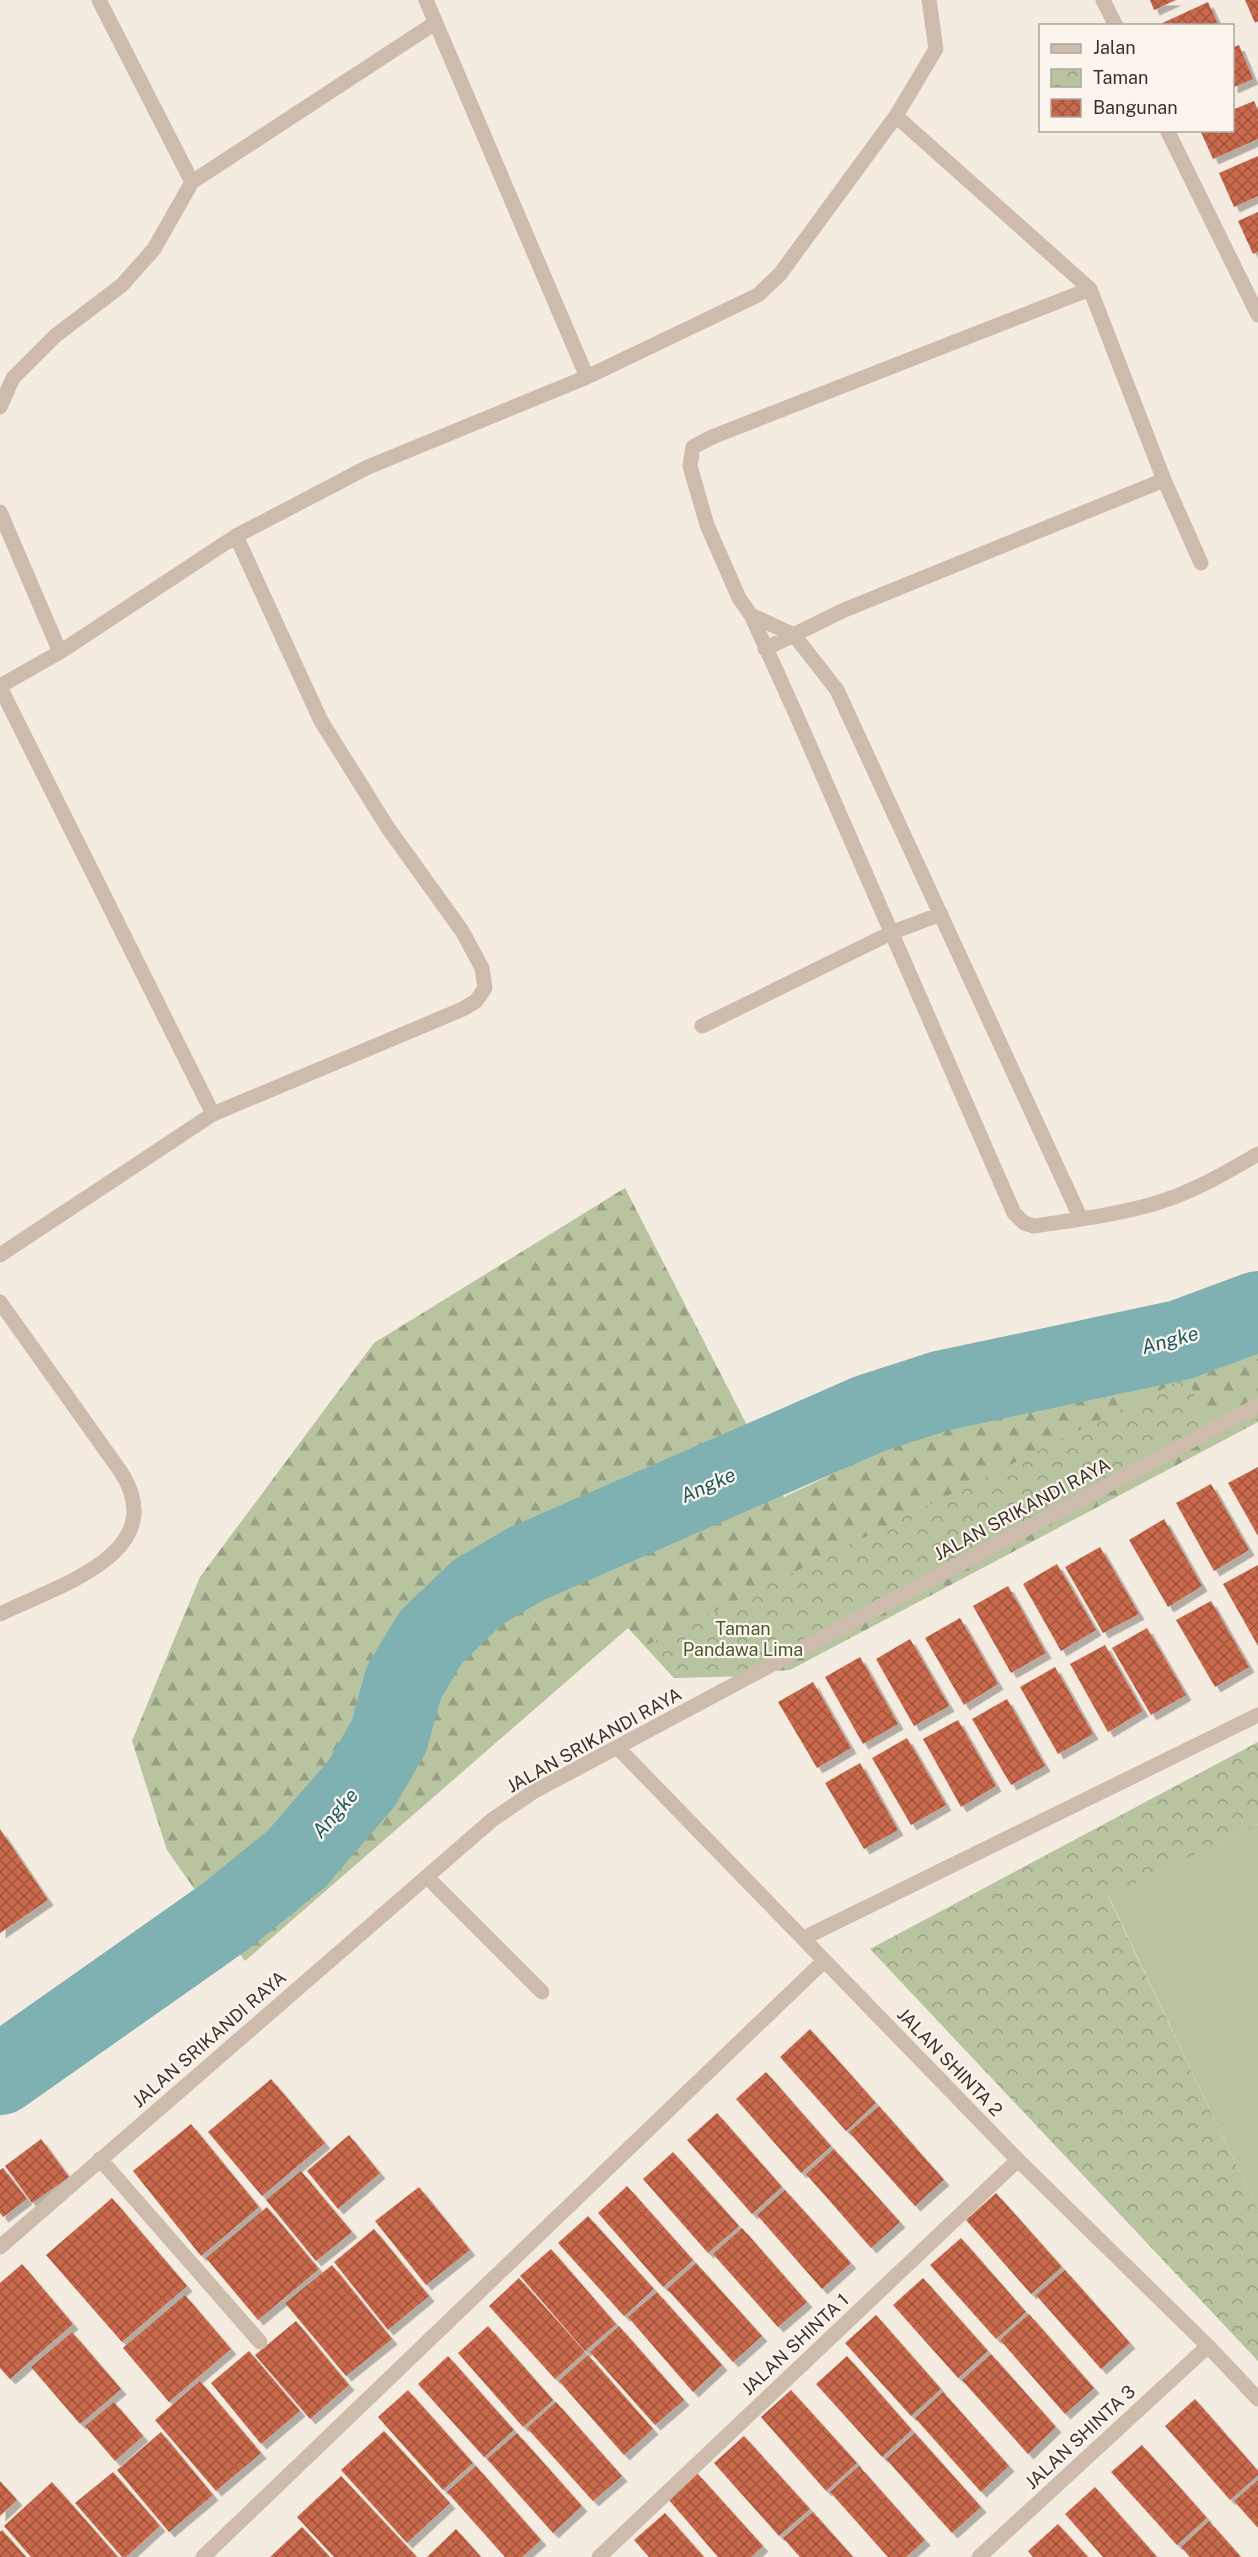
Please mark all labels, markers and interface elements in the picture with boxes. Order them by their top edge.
legend [1039,24,1234,132]
text: Jalan [1093,37,1136,58]
text: Taman [1093,67,1148,88]
text: Bangunan [1093,97,1178,118]
water label: Angke [1139,1321,1201,1359]
street label: JALAN SRIKANDI RAYA [930,1453,1114,1564]
water label: Angke [677,1462,739,1508]
park label: Taman Pandawa Lima [683,1618,803,1660]
street label: JALAN SRIKANDI RAYA [503,1683,685,1797]
water label: Angke [307,1783,363,1843]
street label: JALAN SRIKANDI RAYA [128,1966,290,2111]
street label: JALAN SHINTA 2 [893,2004,1007,2120]
street label: JALAN SHINTA 1 [737,2289,853,2399]
street label: JALAN SHINTA 3 [1021,2381,1139,2493]

